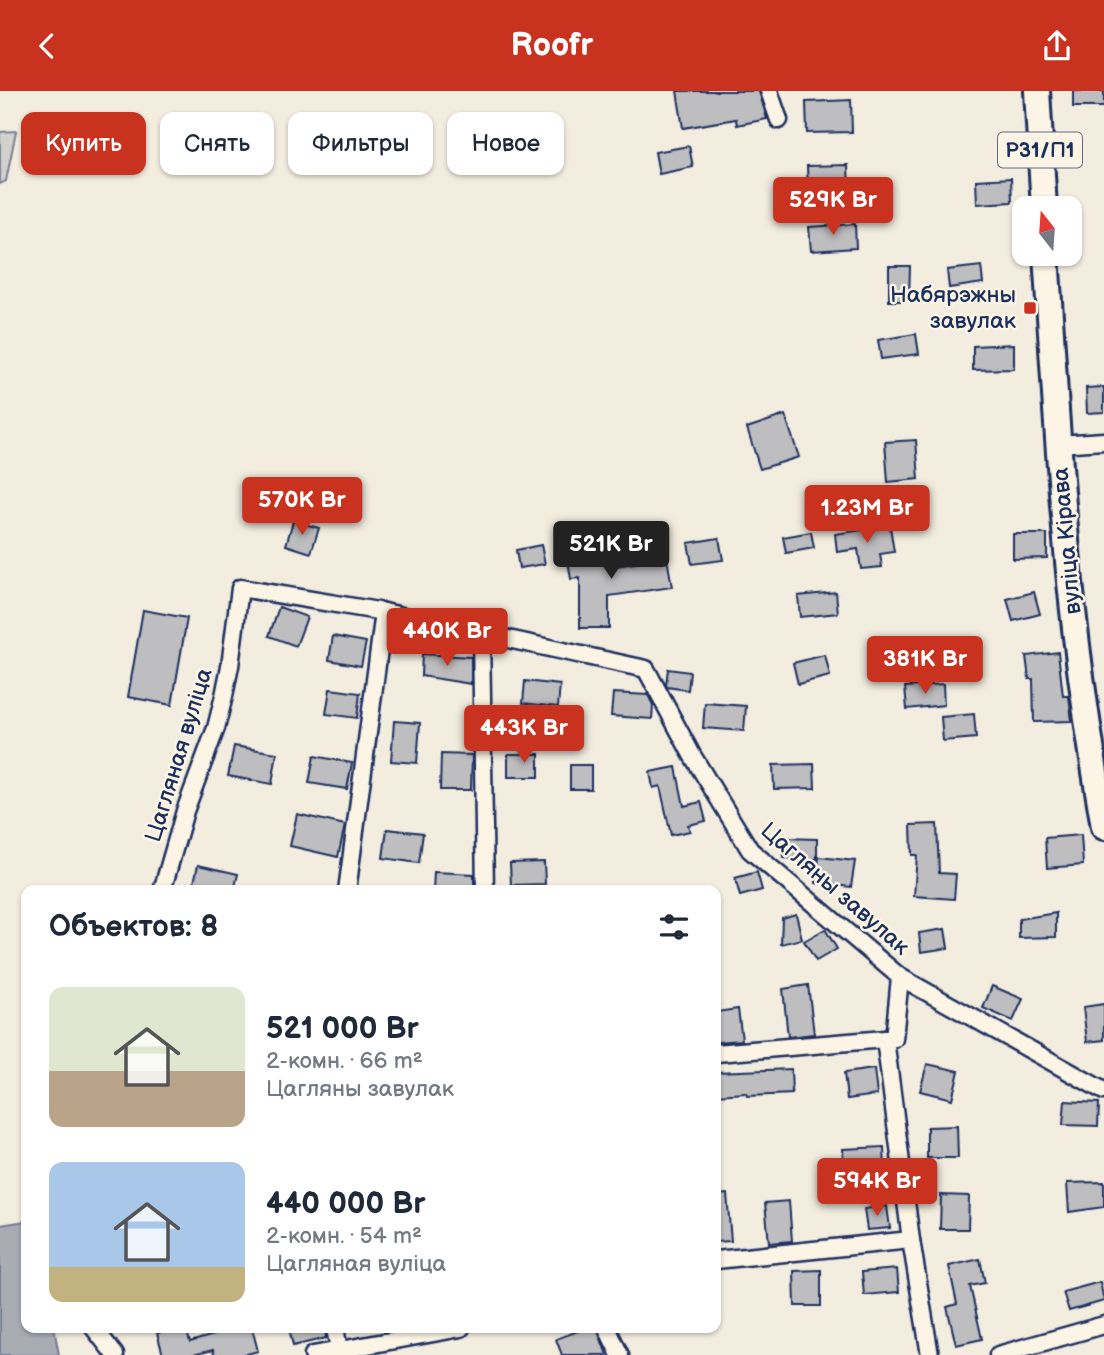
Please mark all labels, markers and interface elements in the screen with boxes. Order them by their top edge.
text: Roofr [511,26,593,65]
icon: back [28,27,66,65]
icon: share [1038,27,1076,65]
chip: Купить [21,112,146,175]
chip: Снять [160,112,274,175]
chip: Фильтры [288,112,433,175]
chip: Новое [447,112,564,175]
road number: Р31/П1 [998,133,1082,167]
pin: 529K Br [768,177,898,237]
text: 529K Br [789,186,877,214]
north arrow [1012,196,1082,266]
map controls [1012,196,1082,266]
place label: Набярэжны завулак [890,281,1017,335]
marker: Набярэжны завулак [1022,300,1038,316]
street label: вуліца Кірава [1047,466,1087,616]
pin: 570K Br [237,477,367,537]
pin: 1.23M Br [795,485,939,545]
text: 570K Br [258,486,346,514]
text: 1.23M Br [821,494,913,522]
pin: 521K Br [546,521,676,581]
text: 521K Br [569,530,653,558]
pin: 440K Br [382,609,512,668]
text: 440K Br [403,617,491,645]
pin: 381K Br [860,637,990,696]
text: 381K Br [883,645,967,673]
street label: Цагляная вуліца [139,664,219,845]
pin: 443K Br [459,705,589,765]
text: 443K Br [480,714,568,742]
street label: Цагляны завулак [755,817,916,962]
icon: filters [655,908,693,946]
text: Объектов: 8 [49,909,218,945]
text: 521 000 Br [266,1011,419,1047]
icon: home [105,1015,189,1099]
text: 2-комн. · 66 m² [266,1047,423,1075]
text: Цагляны завулак [266,1075,454,1103]
pin: 594K Br [812,1159,942,1218]
text: 594K Br [833,1167,921,1195]
text: 440 000 Br [266,1186,425,1222]
icon: home [105,1190,189,1274]
text: 2-комн. · 54 m² [266,1222,422,1250]
text: Цагляная вуліца [266,1250,446,1278]

